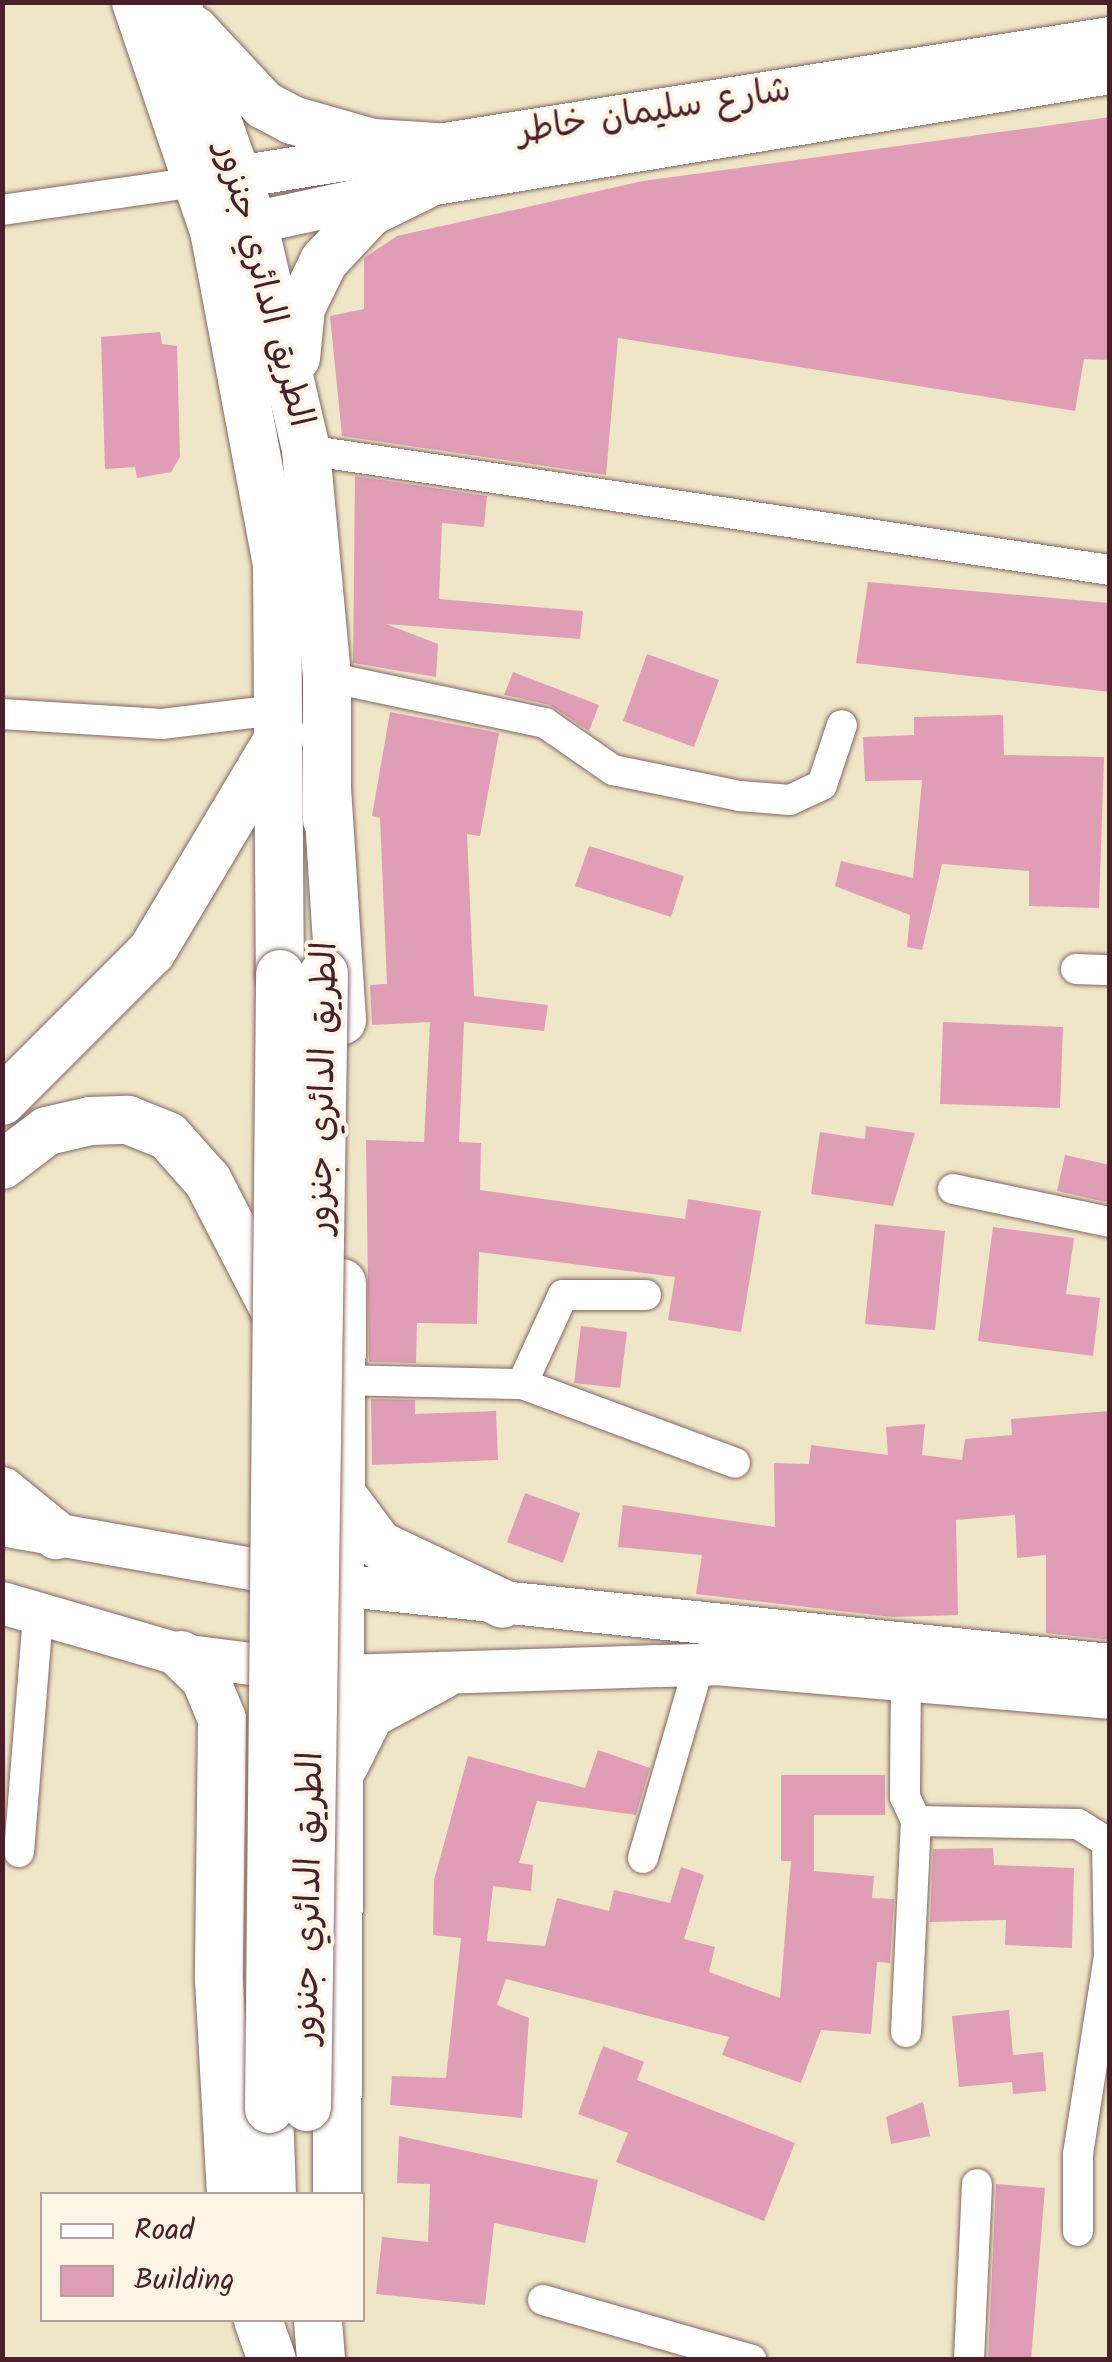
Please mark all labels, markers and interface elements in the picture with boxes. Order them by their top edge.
street label: شارع سليمان خاطر [514,70,794,154]
street label: الطريق الدائري جنزور [205,138,321,432]
street label: الطريق الدائري جنزور [300,941,348,1235]
street label: الطريق الدائري جنزور [286,1751,334,2045]
legend [40,2192,365,2322]
text: Road [134,2207,194,2255]
text: Building [134,2257,234,2305]

